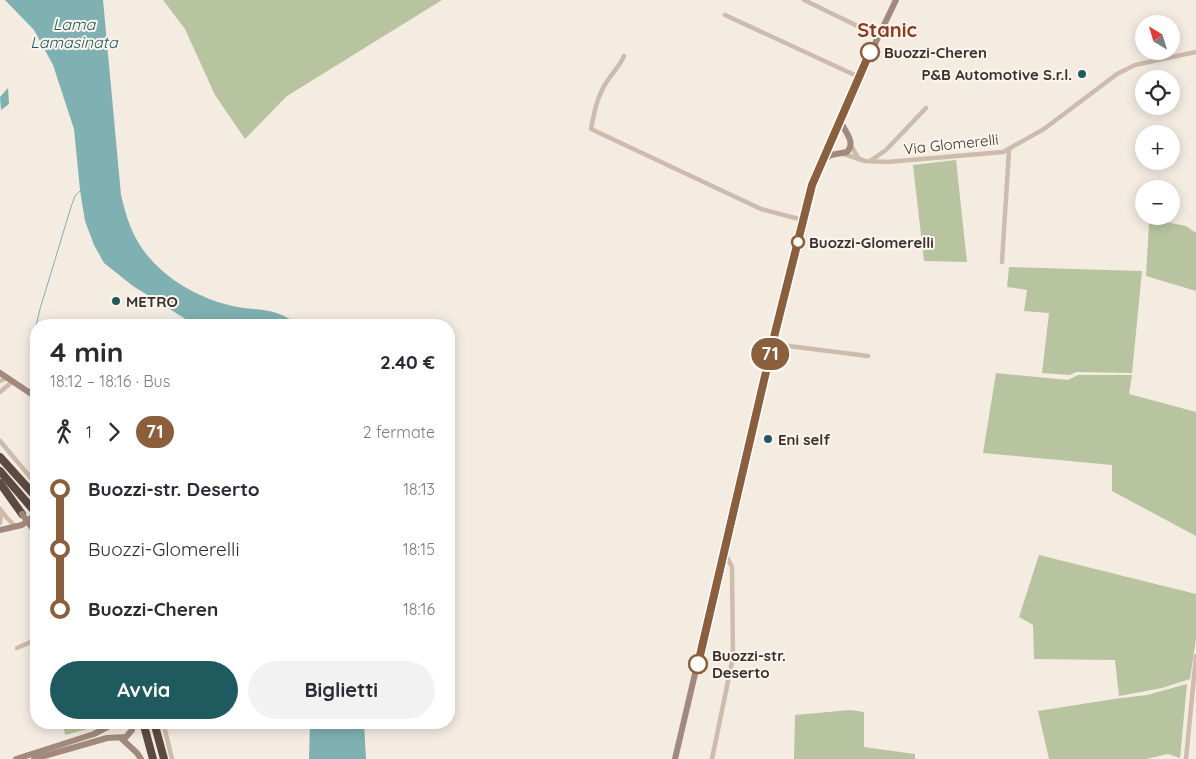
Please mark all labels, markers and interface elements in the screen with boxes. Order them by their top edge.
water label: Lama Lamasinata [30,14,119,52]
north arrow [1135,15,1180,60]
map controls [1135,15,1180,225]
district label: Stanic [857,17,917,42]
marker: Buozzi-Cheren [860,42,880,62]
place label: Buozzi-Cheren [884,43,987,62]
place label: P&B Automotive S.r.l. [921,65,1072,84]
marker: P&B Automotive S.r.l. [1076,68,1088,80]
button: locate [1135,70,1180,115]
button: + [1135,125,1180,170]
street label: Via Glomerelli [903,130,999,158]
button: − [1135,180,1180,225]
place label: Buozzi-Glomerelli [809,233,934,252]
marker: Buozzi-Glomerelli [791,235,805,249]
place label: METRO [126,292,178,311]
marker: METRO [110,295,122,307]
text: 4 min [50,334,123,369]
line badge: 71 [748,338,792,370]
text: 71 [761,342,779,365]
text: 2.40 € [380,350,435,374]
text: 18:12 – 18:16 · Bus [50,371,170,391]
icon: walk [50,418,78,446]
icon: forward [100,418,128,446]
text: 71 [146,420,164,443]
text: 1 [86,422,92,442]
text: 2 fermate [363,422,435,442]
place label: Eni self [778,430,830,449]
marker: Eni self [762,433,774,445]
text: Buozzi-str. Deserto [88,477,260,501]
text: 18:13 [403,479,435,499]
text: Buozzi-Glomerelli [88,537,240,561]
text: 18:15 [403,539,435,559]
text: Buozzi-Cheren [88,597,218,621]
text: 18:16 [403,599,435,619]
place label: Buozzi-str. Deserto [712,646,786,682]
marker: Buozzi-str. Deserto [688,654,708,674]
button: Avvia [50,661,238,719]
button: Biglietti [248,661,435,719]

